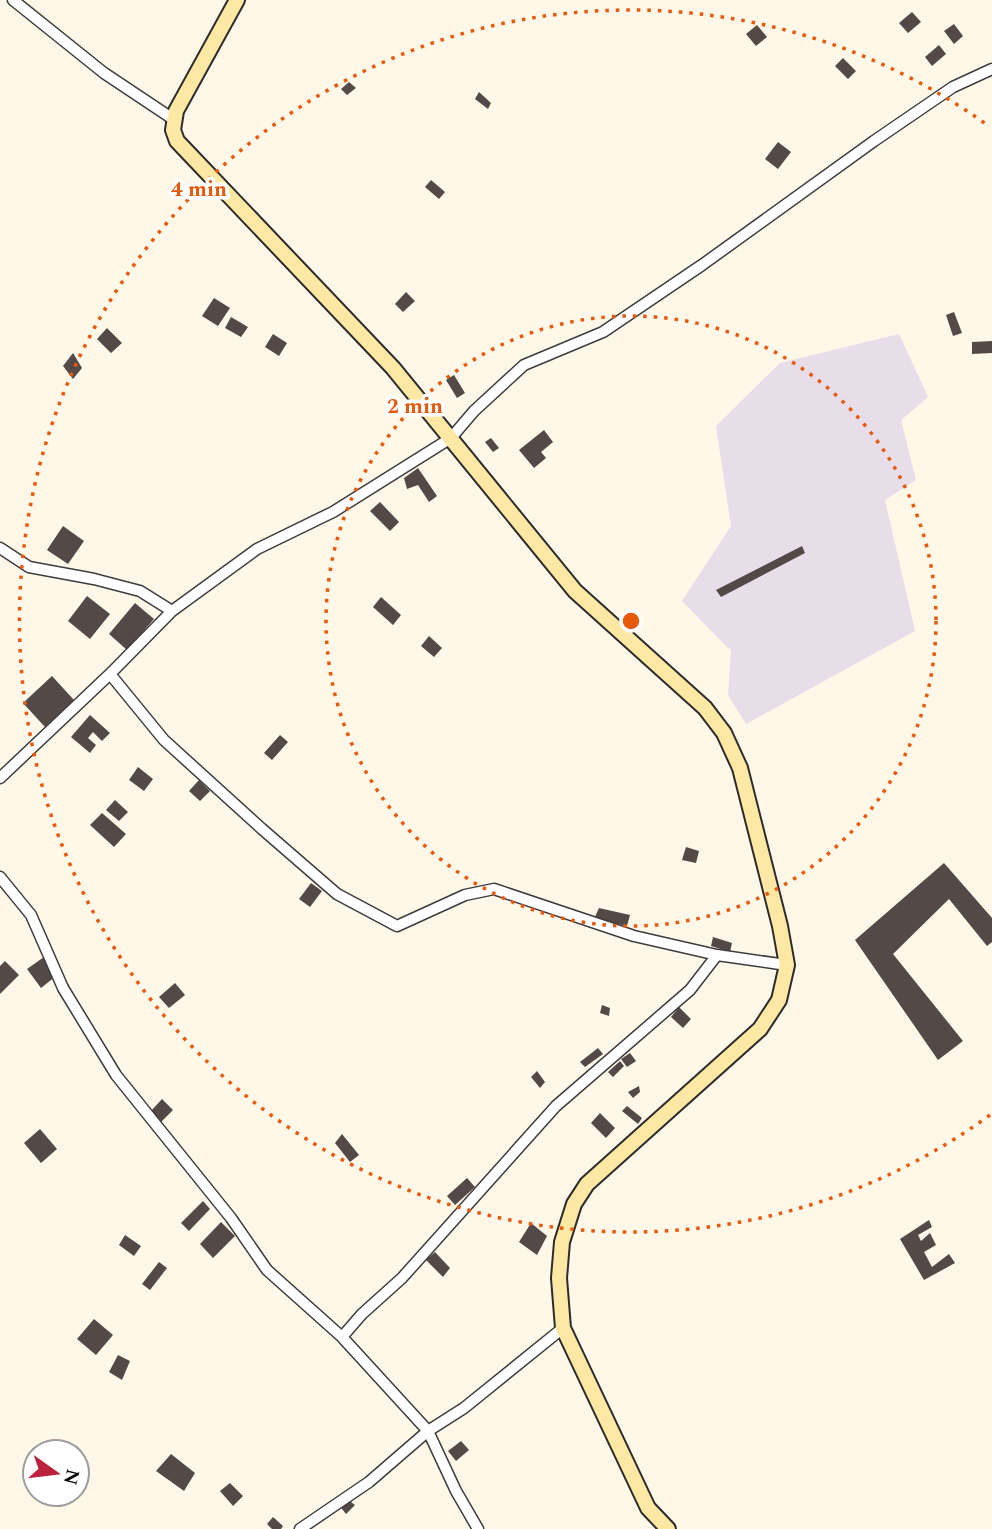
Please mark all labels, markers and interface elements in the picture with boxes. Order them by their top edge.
text: 4 min [171,174,227,206]
text: 2 min [387,391,443,423]
centre of rings [619,609,643,633]
north arrow [21,1438,91,1508]
text: N [55,1466,87,1488]

